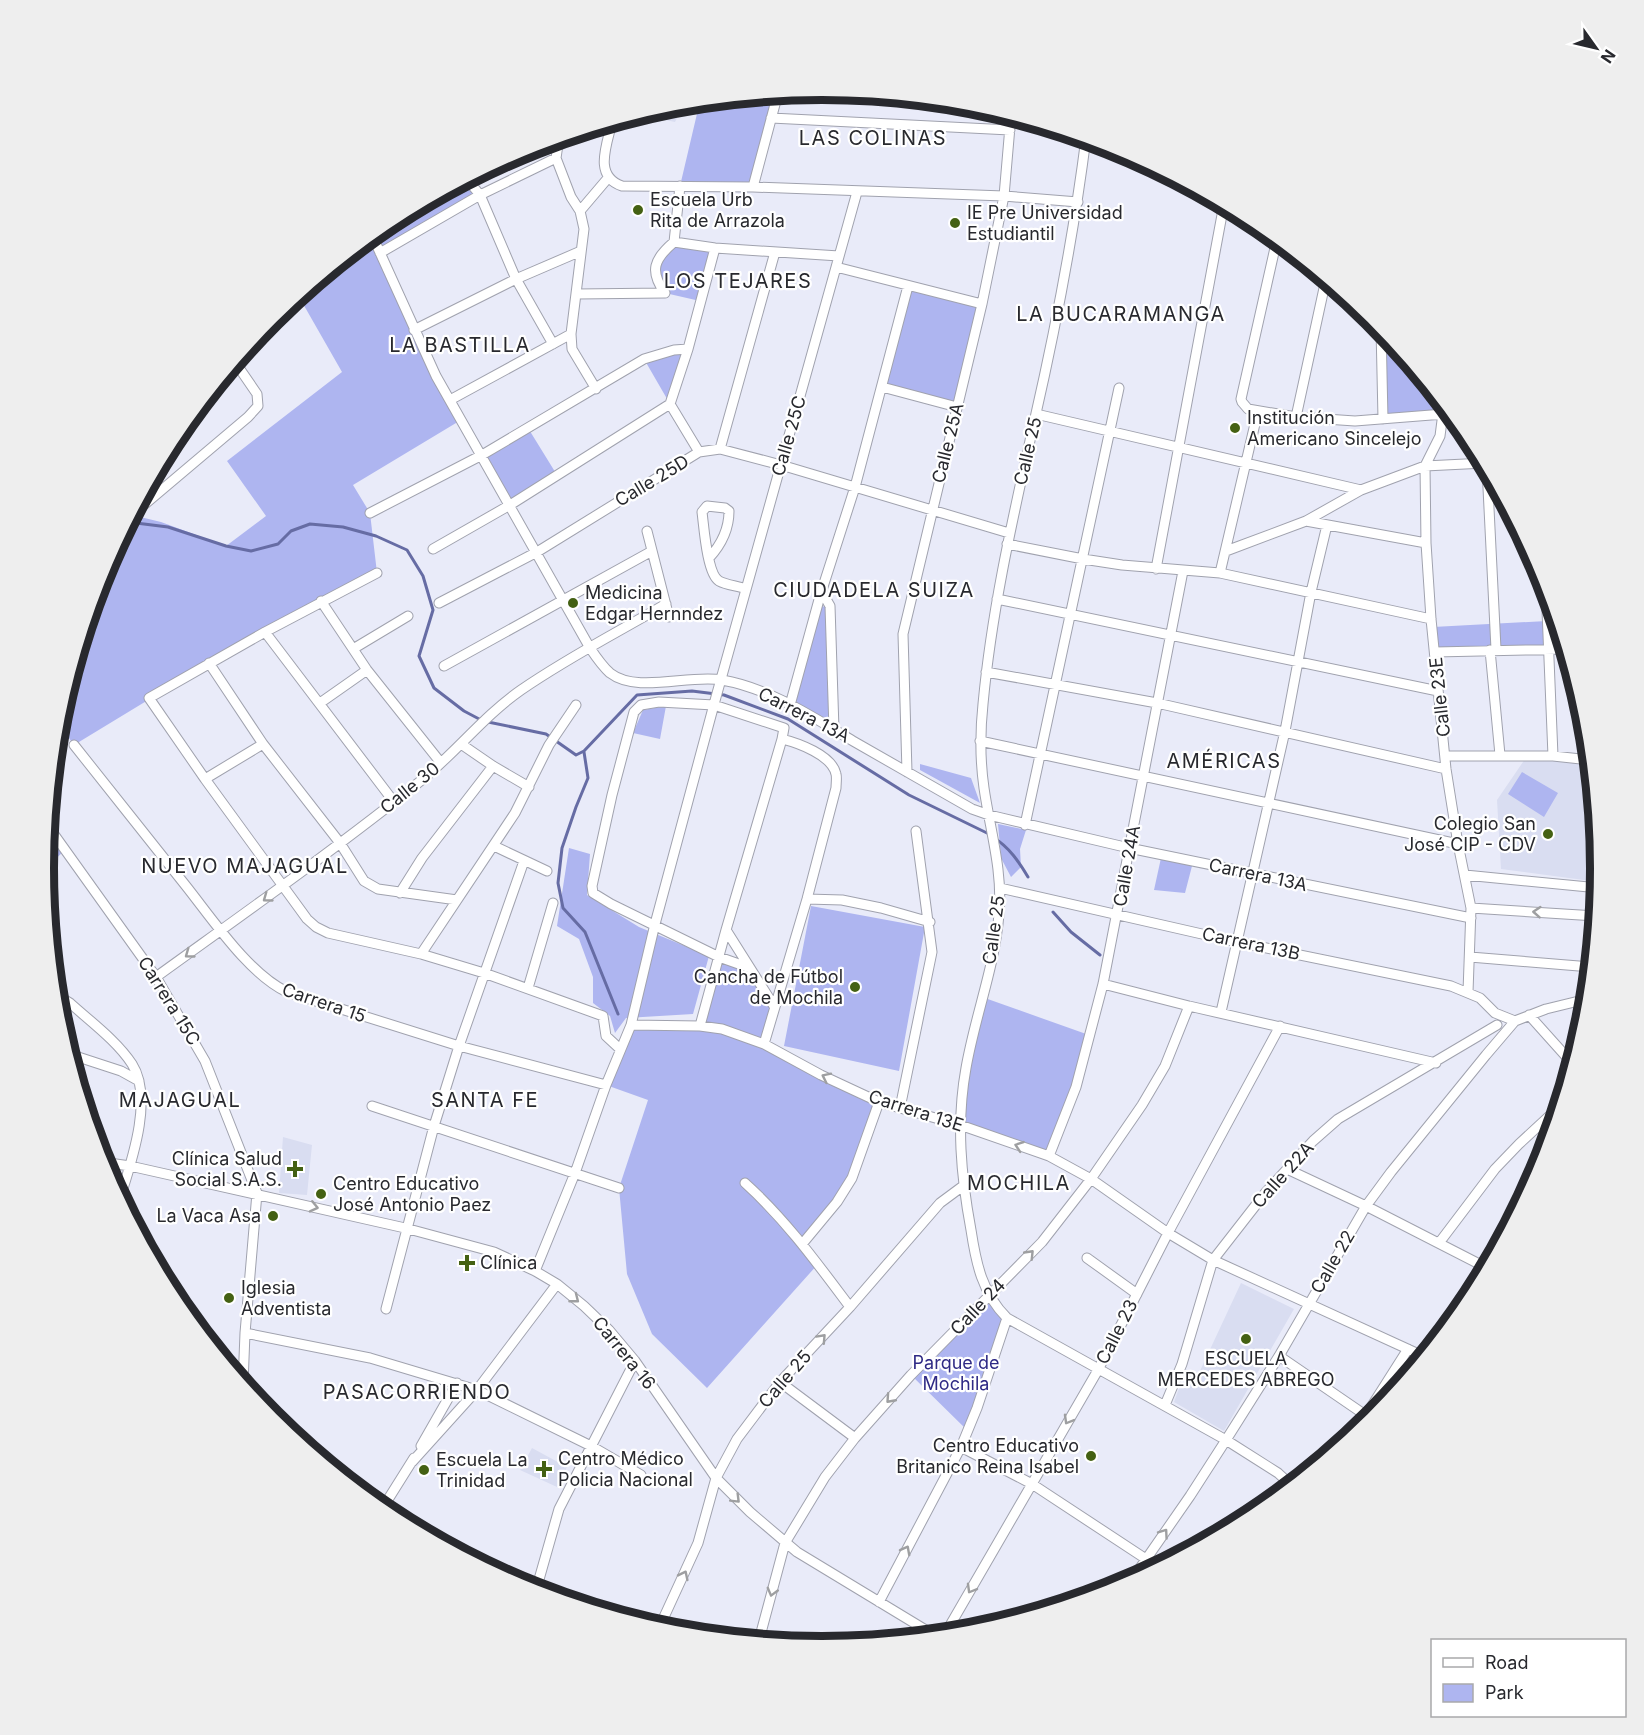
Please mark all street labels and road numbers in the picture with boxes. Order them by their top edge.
street label: Calle 25C [767,393,810,478]
street label: Calle 25A [927,401,968,485]
street label: Calle 25 [1009,415,1046,487]
street label: Calle 25D [611,450,692,511]
street label: Calle 23E [1425,656,1454,738]
street label: Carrera 13A [755,682,854,747]
street label: Calle 30 [376,757,443,818]
street label: Calle 24A [1109,824,1144,908]
street label: Carrera 13A [1207,854,1309,895]
street label: Calle 25 [978,894,1009,966]
street label: Carrera 13B [1200,923,1302,964]
street label: Carrera 15C [134,952,205,1049]
street label: Carrera 15 [279,978,369,1027]
street label: Carrera 13E [866,1085,966,1136]
street label: Calle 22A [1247,1137,1318,1212]
street label: Calle 22 [1306,1226,1359,1297]
street label: Calle 24 [946,1274,1009,1339]
street label: Calle 23 [1091,1296,1142,1368]
street label: Carrera 16 [589,1312,660,1393]
street label: Calle 25 [754,1346,815,1412]

